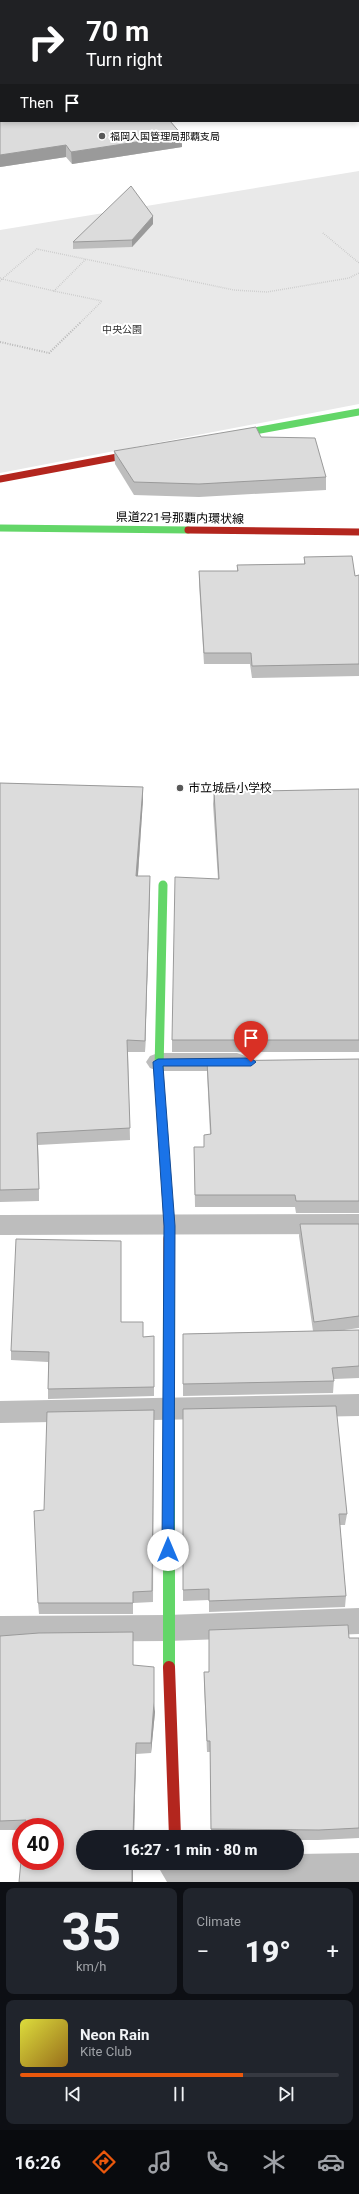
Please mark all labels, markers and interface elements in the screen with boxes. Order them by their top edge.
text: 70 m [86,15,149,48]
icon: right [20,16,72,68]
text: Turn right [86,49,163,70]
icon: arrive [61,92,83,114]
text: Then [20,94,53,112]
marker: 福岡入国管理局那覇支局 [97,131,107,141]
place label: 福岡入国管理局那覇支局 [110,131,220,142]
park label: 中央公園 [102,324,142,335]
street label: 県道221号那覇内環状線 [116,510,244,526]
place label: 市立城岳小学校 [188,781,272,795]
marker: 市立城岳小学校 [175,783,185,793]
pin [234,1021,268,1062]
icon: arrive [240,1027,262,1049]
position arrow [147,1529,189,1571]
speed limit sign: 40 [12,1818,64,1870]
text: 16:27 · 1 min · 80 m [122,1841,258,1859]
text: 35 [61,1902,121,1963]
text: Climate [197,1914,241,1929]
text: 19° [245,1934,291,1969]
text: − [197,1939,209,1964]
text: + [327,1939,339,1964]
text: km/h [76,1959,107,1974]
text: Neon Rain [80,2026,149,2044]
text: Kite Club [80,2044,132,2059]
icon: previous [62,2083,84,2105]
icon: pause [168,2083,190,2105]
icon: next [275,2083,297,2105]
icon: directions [90,2148,118,2176]
icon: music [146,2148,174,2176]
icon: phone [203,2148,231,2176]
icon: climate [260,2148,288,2176]
icon: car [317,2148,345,2176]
text: 16:26 [14,2152,61,2173]

